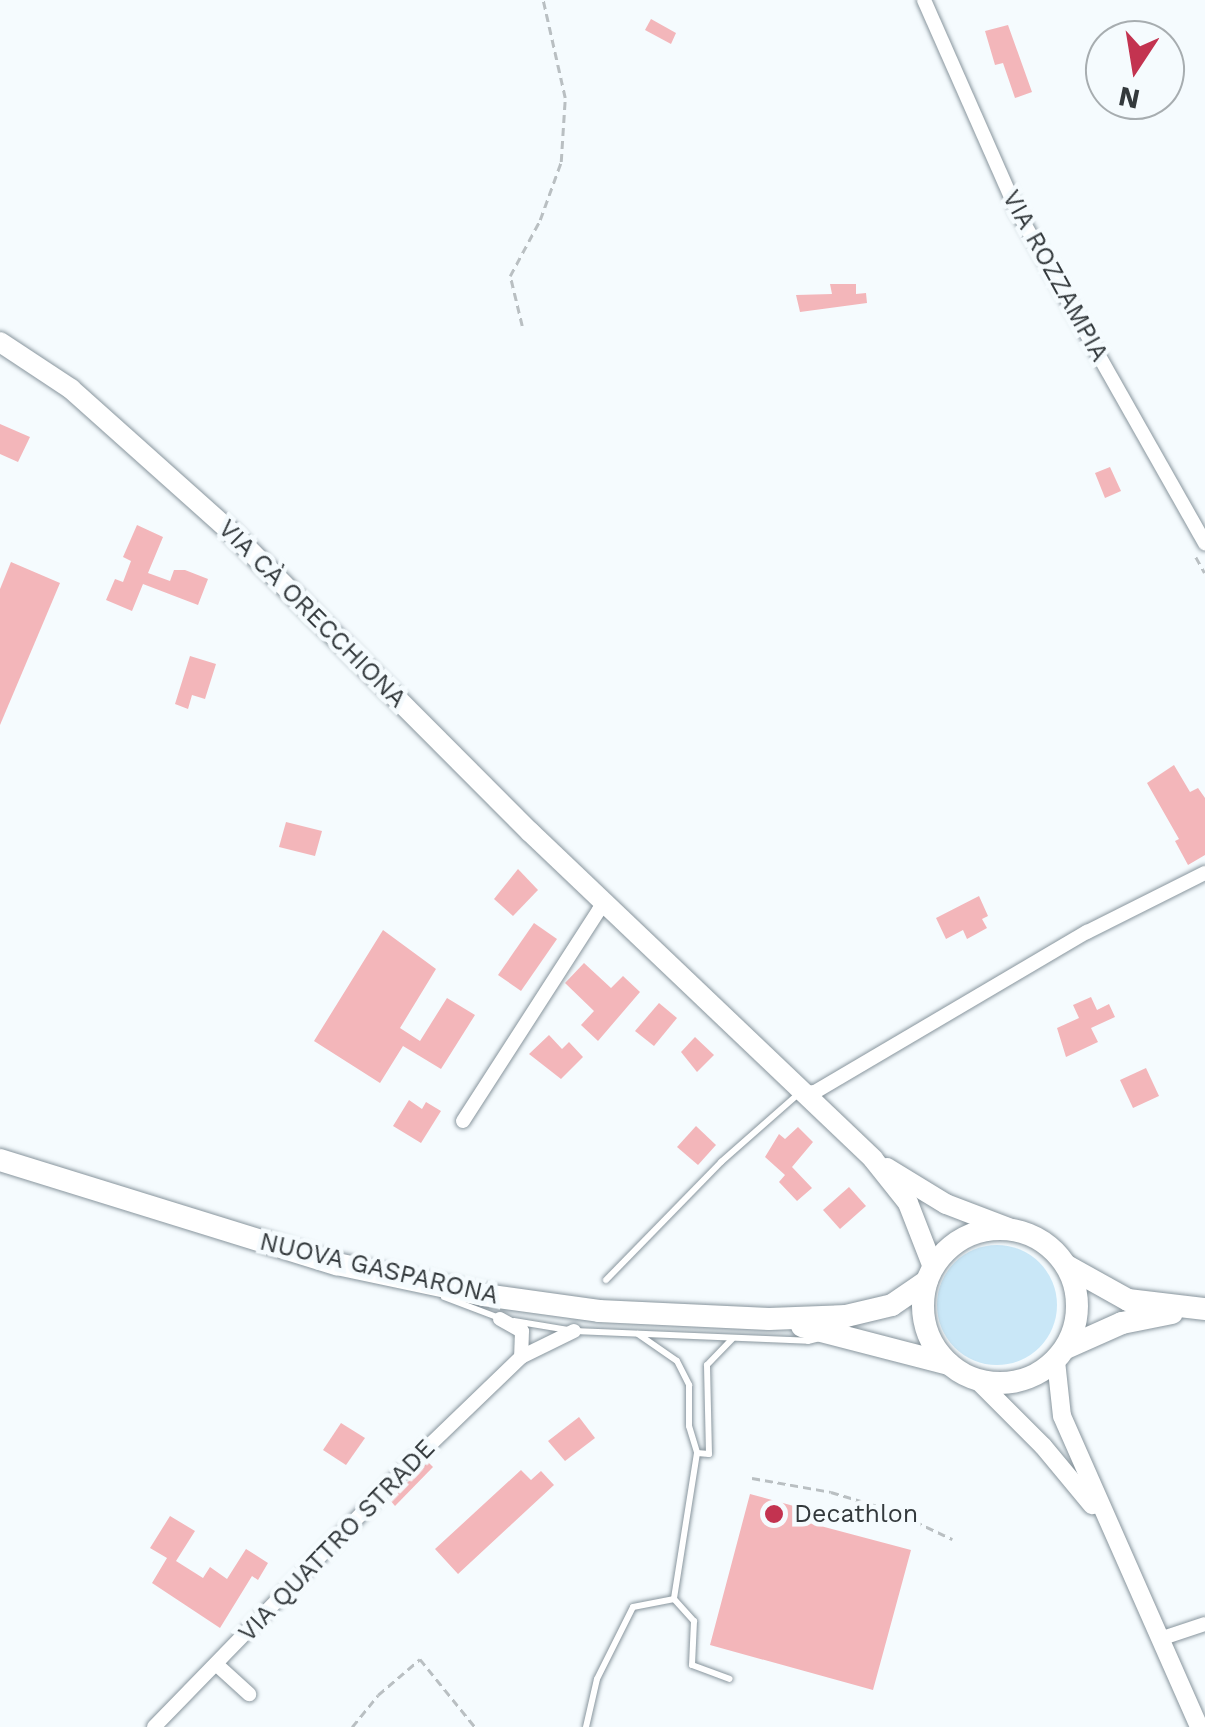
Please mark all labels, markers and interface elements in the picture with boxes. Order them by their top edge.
north arrow [1085,20,1185,120]
text: N [1115,80,1143,116]
street label: VIA ROZZAMPIA [995,185,1115,367]
street label: VIA CÀ ORECCHIONA [211,513,413,715]
street label: NUOVA GASPARONA [256,1227,502,1311]
street label: VIA QUATTRO STRADE [232,1433,442,1649]
place label: Decathlon [794,1499,918,1529]
marker: Decathlon [763,1503,785,1525]

